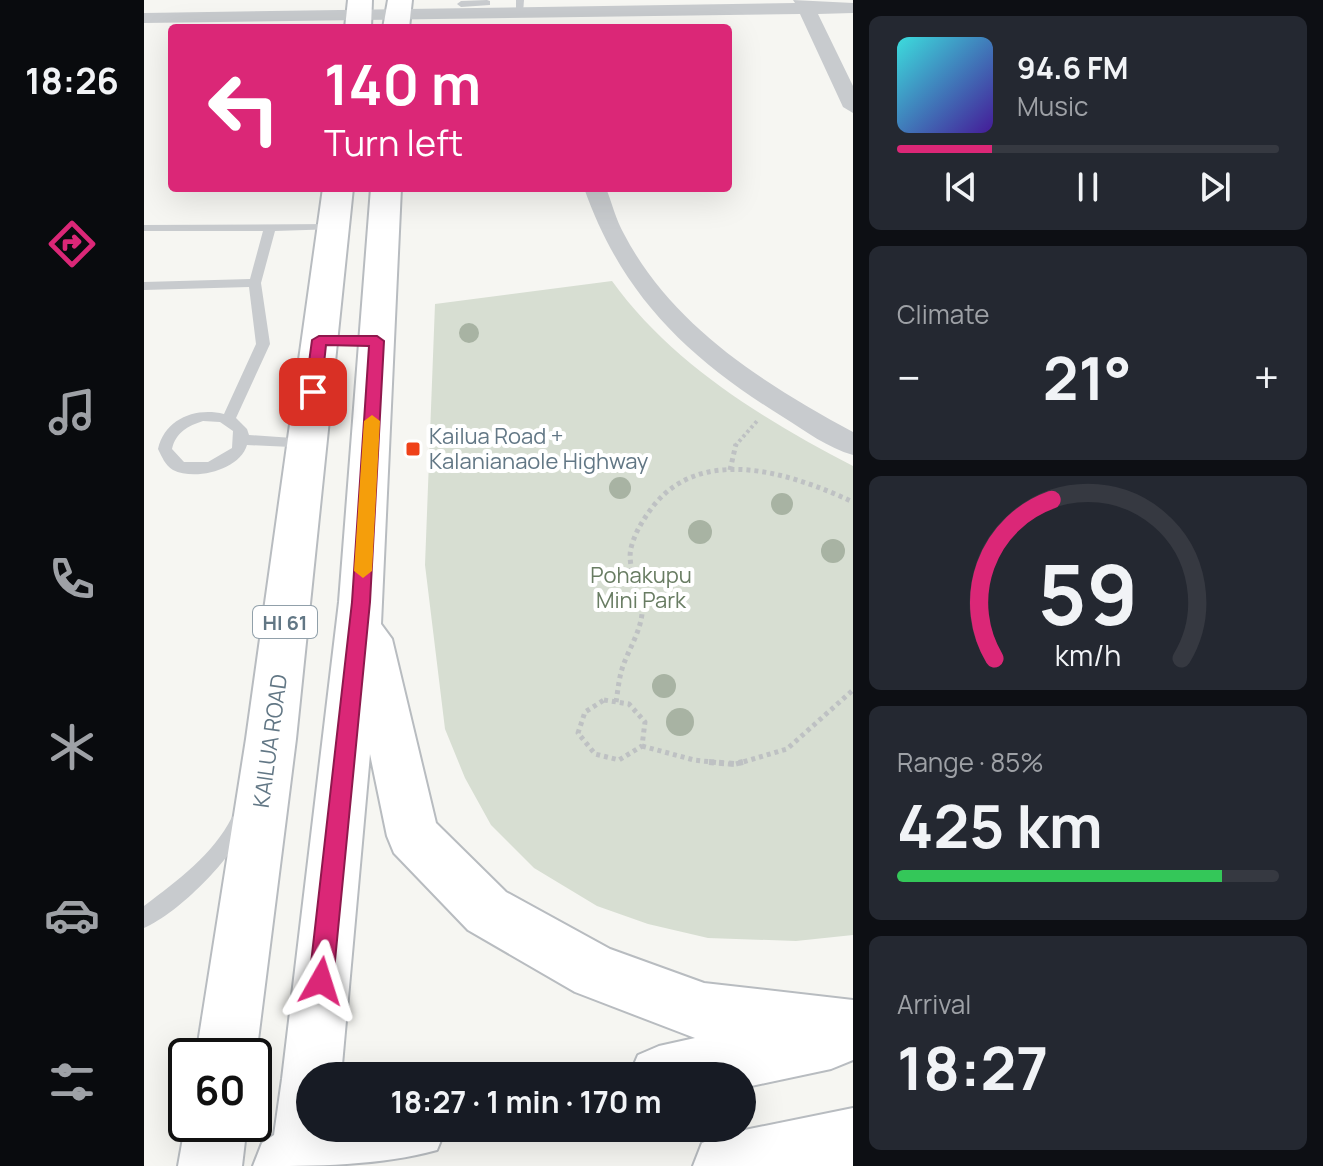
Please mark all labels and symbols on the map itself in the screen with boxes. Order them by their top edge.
pin [279,358,347,426]
place label: Kailua Road + Kalanianaole Highway [429,421,649,476]
marker: Kailua Road + Kalanianaole Highway [404,440,422,458]
park label: Pohakupu Mini Park [590,560,692,615]
road number: HI 61 [253,606,317,638]
street label: KAILUA ROAD [246,672,294,810]
position arrow [279,939,363,1023]
speed limit sign: 60 [168,1038,272,1142]

